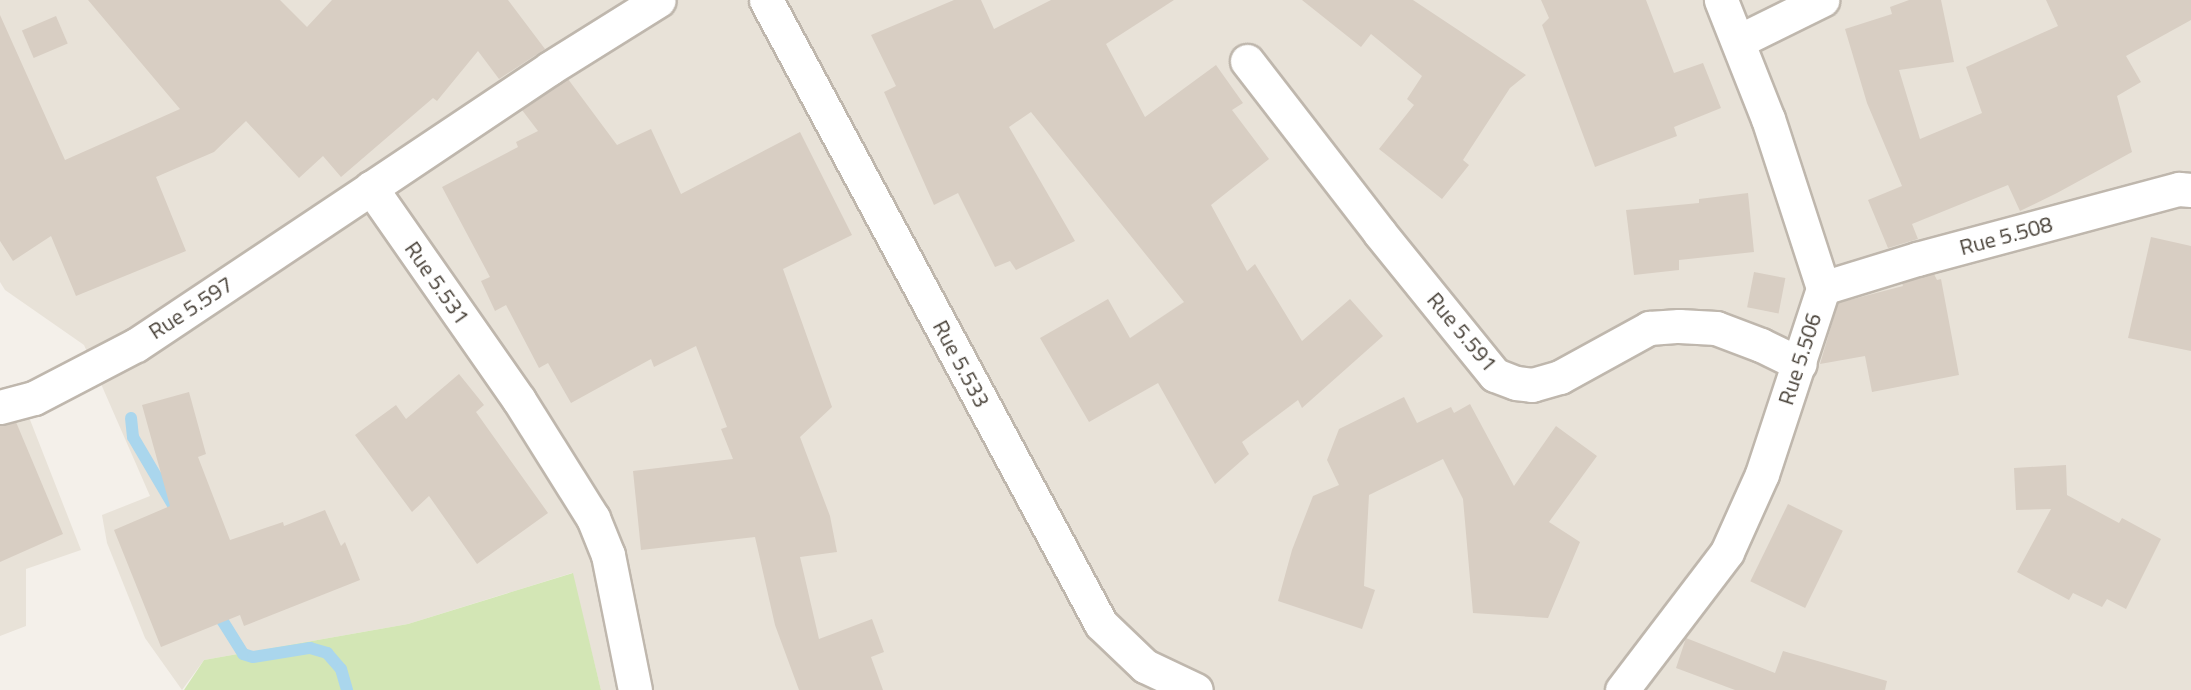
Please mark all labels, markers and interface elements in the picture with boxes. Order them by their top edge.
street label: Rue 5.508 [1957,211,2055,261]
street label: Rue 5.531 [399,236,475,330]
street label: Rue 5.597 [144,271,238,345]
street label: Rue 5.591 [1421,287,1503,377]
street label: Rue 5.506 [1773,310,1827,408]
street label: Rue 5.533 [927,316,995,412]

